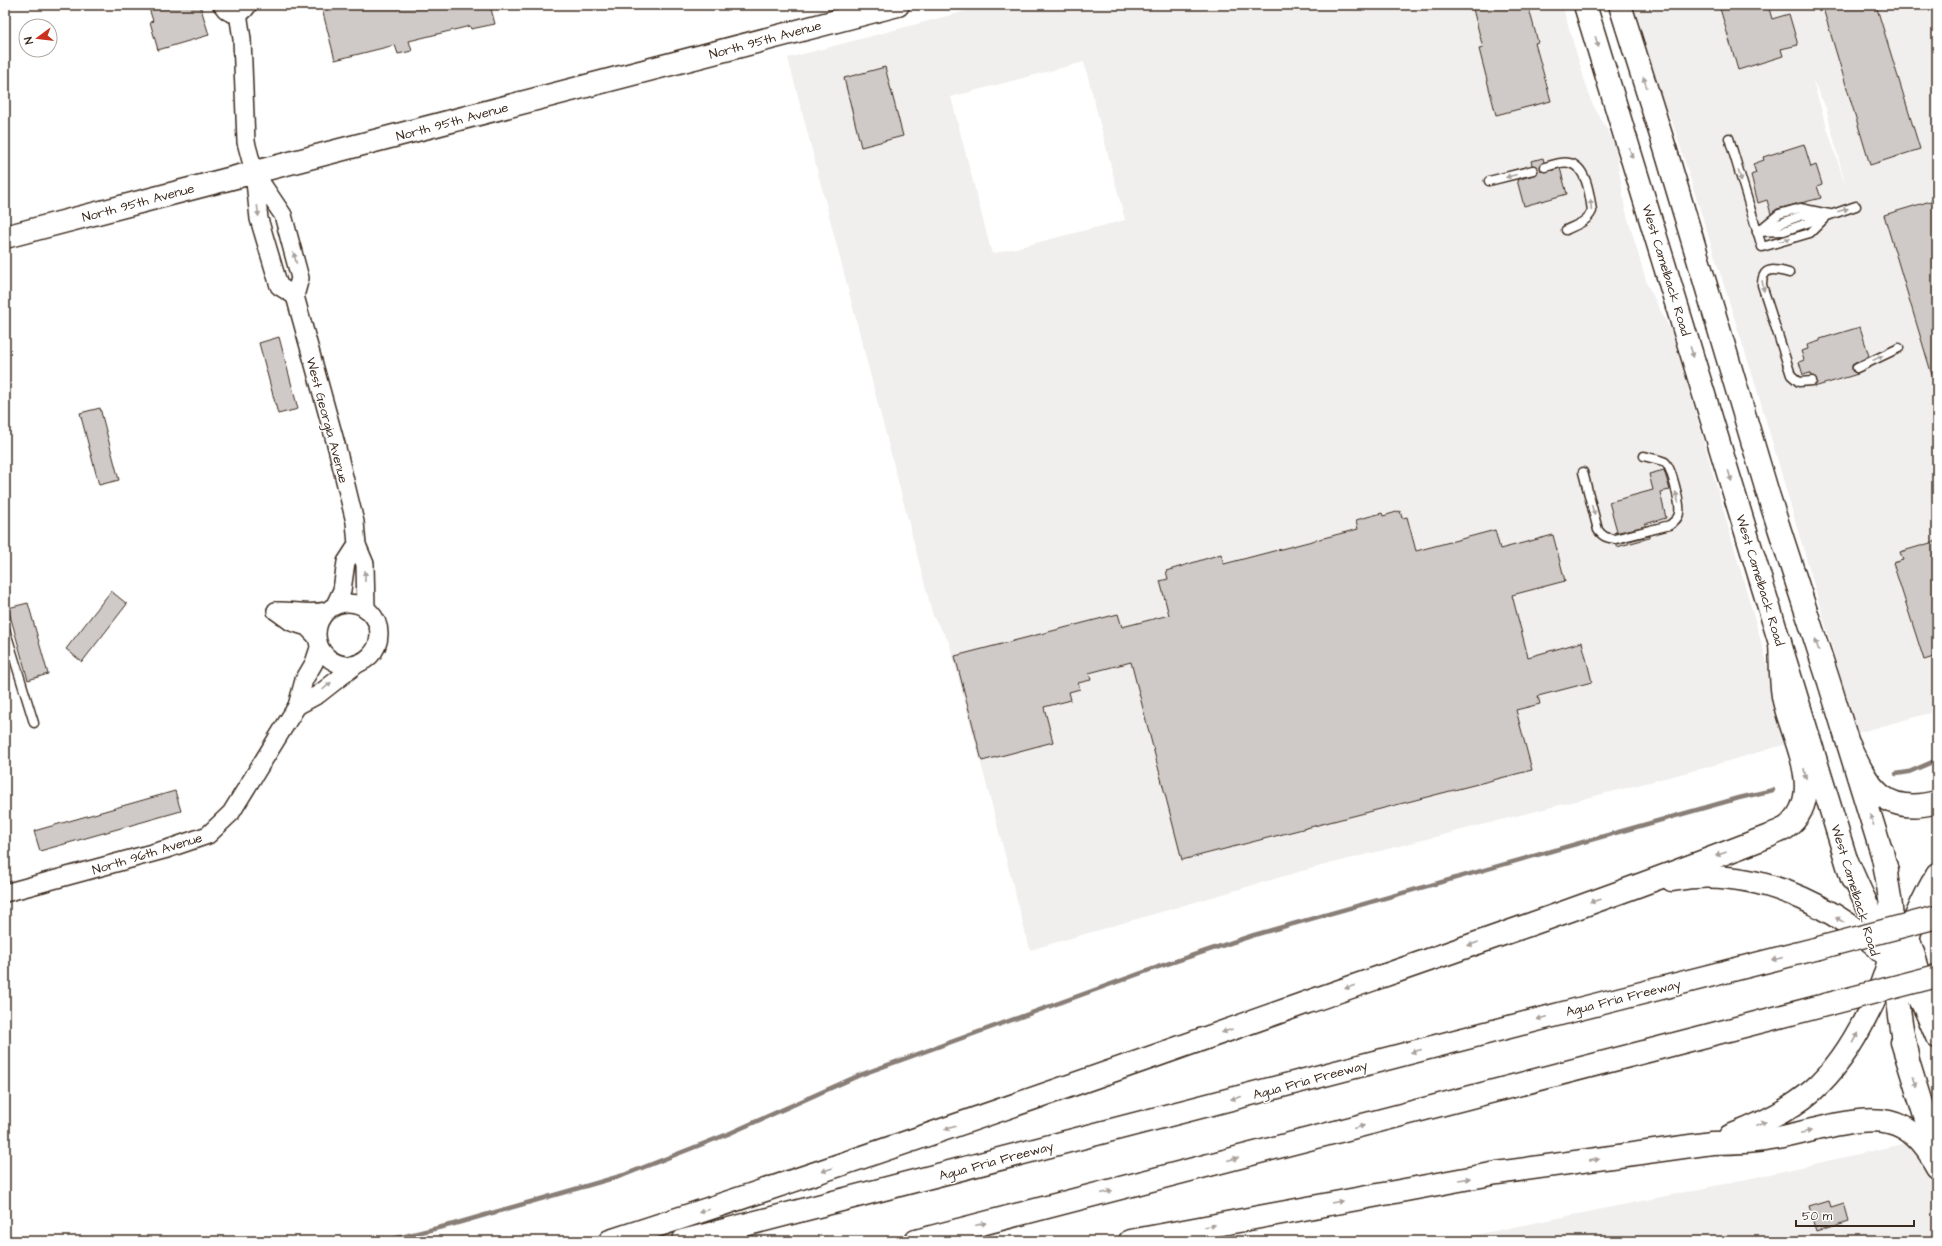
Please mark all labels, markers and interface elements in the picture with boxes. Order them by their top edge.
street label: North 95th Avenue [707,16,823,64]
north arrow [18,18,58,58]
text: N [21,35,37,46]
one-way arrow [1594,37,1600,49]
one-way arrow [1641,76,1647,88]
street label: North 95th Avenue [394,98,510,146]
one-way arrow [1628,147,1634,159]
one-way arrow [1737,170,1743,182]
one-way arrow [1505,173,1517,179]
street label: North 95th Avenue [80,179,196,227]
one-way arrow [1587,199,1594,212]
street label: West Camelback Road [1637,202,1695,338]
one-way arrow [255,205,262,217]
one-way arrow [1837,207,1849,213]
one-way arrow [1779,237,1791,243]
one-way arrow [291,252,297,265]
one-way arrow [1760,279,1766,292]
one-way arrow [1689,346,1695,358]
street label: West Georgia Avenue [301,355,352,485]
one-way arrow [1872,355,1884,361]
one-way arrow [1727,471,1733,483]
one-way arrow [1674,490,1680,502]
one-way arrow [1590,504,1596,516]
street label: West Camelback Road [1731,512,1789,648]
one-way arrow [362,569,368,582]
one-way arrow [1814,638,1820,650]
one-way arrow [322,682,332,691]
one-way arrow [1802,768,1808,780]
one-way arrow [1869,813,1875,825]
street label: West Camelback Road [1826,822,1884,958]
street label: North 96th Avenue [90,829,205,879]
one-way arrow [1714,851,1726,857]
one-way arrow [1589,899,1601,905]
one-way arrow [1835,916,1845,924]
one-way arrow [1466,942,1478,948]
one-way arrow [1771,956,1783,962]
street label: Agua Fria Freeway [1564,975,1683,1022]
one-way arrow [1344,985,1356,991]
one-way arrow [1536,1015,1548,1021]
one-way arrow [1221,1028,1233,1034]
one-way arrow [1852,1032,1859,1044]
one-way arrow [1410,1048,1422,1054]
street label: Agua Fria Freeway [1251,1056,1370,1105]
one-way arrow [1912,1076,1918,1088]
one-way arrow [1230,1095,1243,1101]
one-way arrow [1756,1121,1767,1127]
one-way arrow [1353,1124,1365,1130]
one-way arrow [944,1126,956,1132]
one-way arrow [1800,1129,1812,1135]
street label: Agua Fria Freeway [937,1137,1056,1186]
one-way arrow [1227,1156,1239,1162]
one-way arrow [1588,1157,1600,1163]
one-way arrow [821,1168,833,1174]
one-way arrow [1459,1176,1471,1182]
one-way arrow [1101,1189,1113,1195]
one-way arrow [1331,1199,1344,1205]
scale bar [1796,1202,1914,1228]
one-way arrow [697,1208,709,1214]
text: 50 m [1802,1208,1833,1225]
one-way arrow [975,1221,988,1227]
one-way arrow [1204,1223,1216,1229]

